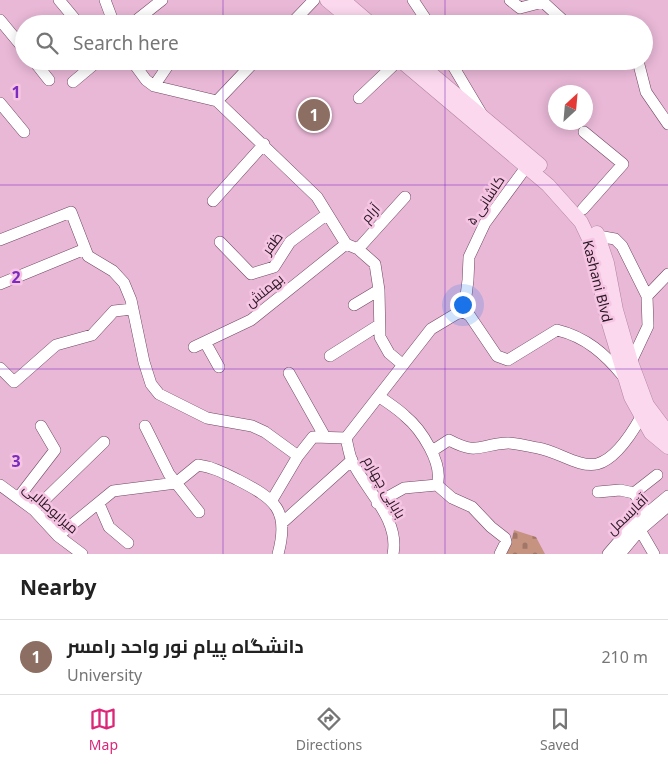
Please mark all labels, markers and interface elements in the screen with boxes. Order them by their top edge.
search box [15,15,653,70]
icon: search [33,29,61,57]
text: Search here [73,30,179,56]
text: 1 [11,81,21,103]
north arrow [548,85,593,130]
pin: 1 [298,96,330,134]
street label: کاشانی ۵ [461,171,509,229]
street label: آرام [356,199,385,227]
street label: ظفر [257,228,287,259]
street label: Kashani Blvd [579,238,617,324]
text: 2 [11,266,21,288]
street label: بهمنش [241,269,287,311]
your location [450,292,476,318]
text: 3 [11,450,21,472]
street label: بابایی چهارم [359,452,410,522]
street label: میرابوطالبی [19,479,83,537]
street label: آقابسمل [602,489,652,539]
text: Nearby [20,573,96,601]
text: دانشگاه پیام نور واحد رامسر [67,633,304,659]
text: 1 [31,646,41,668]
text: 210 m [601,646,648,668]
text: University [67,664,142,686]
tab: Map [89,705,118,754]
tab: Directions [296,705,362,754]
tab: Saved [540,705,579,754]

